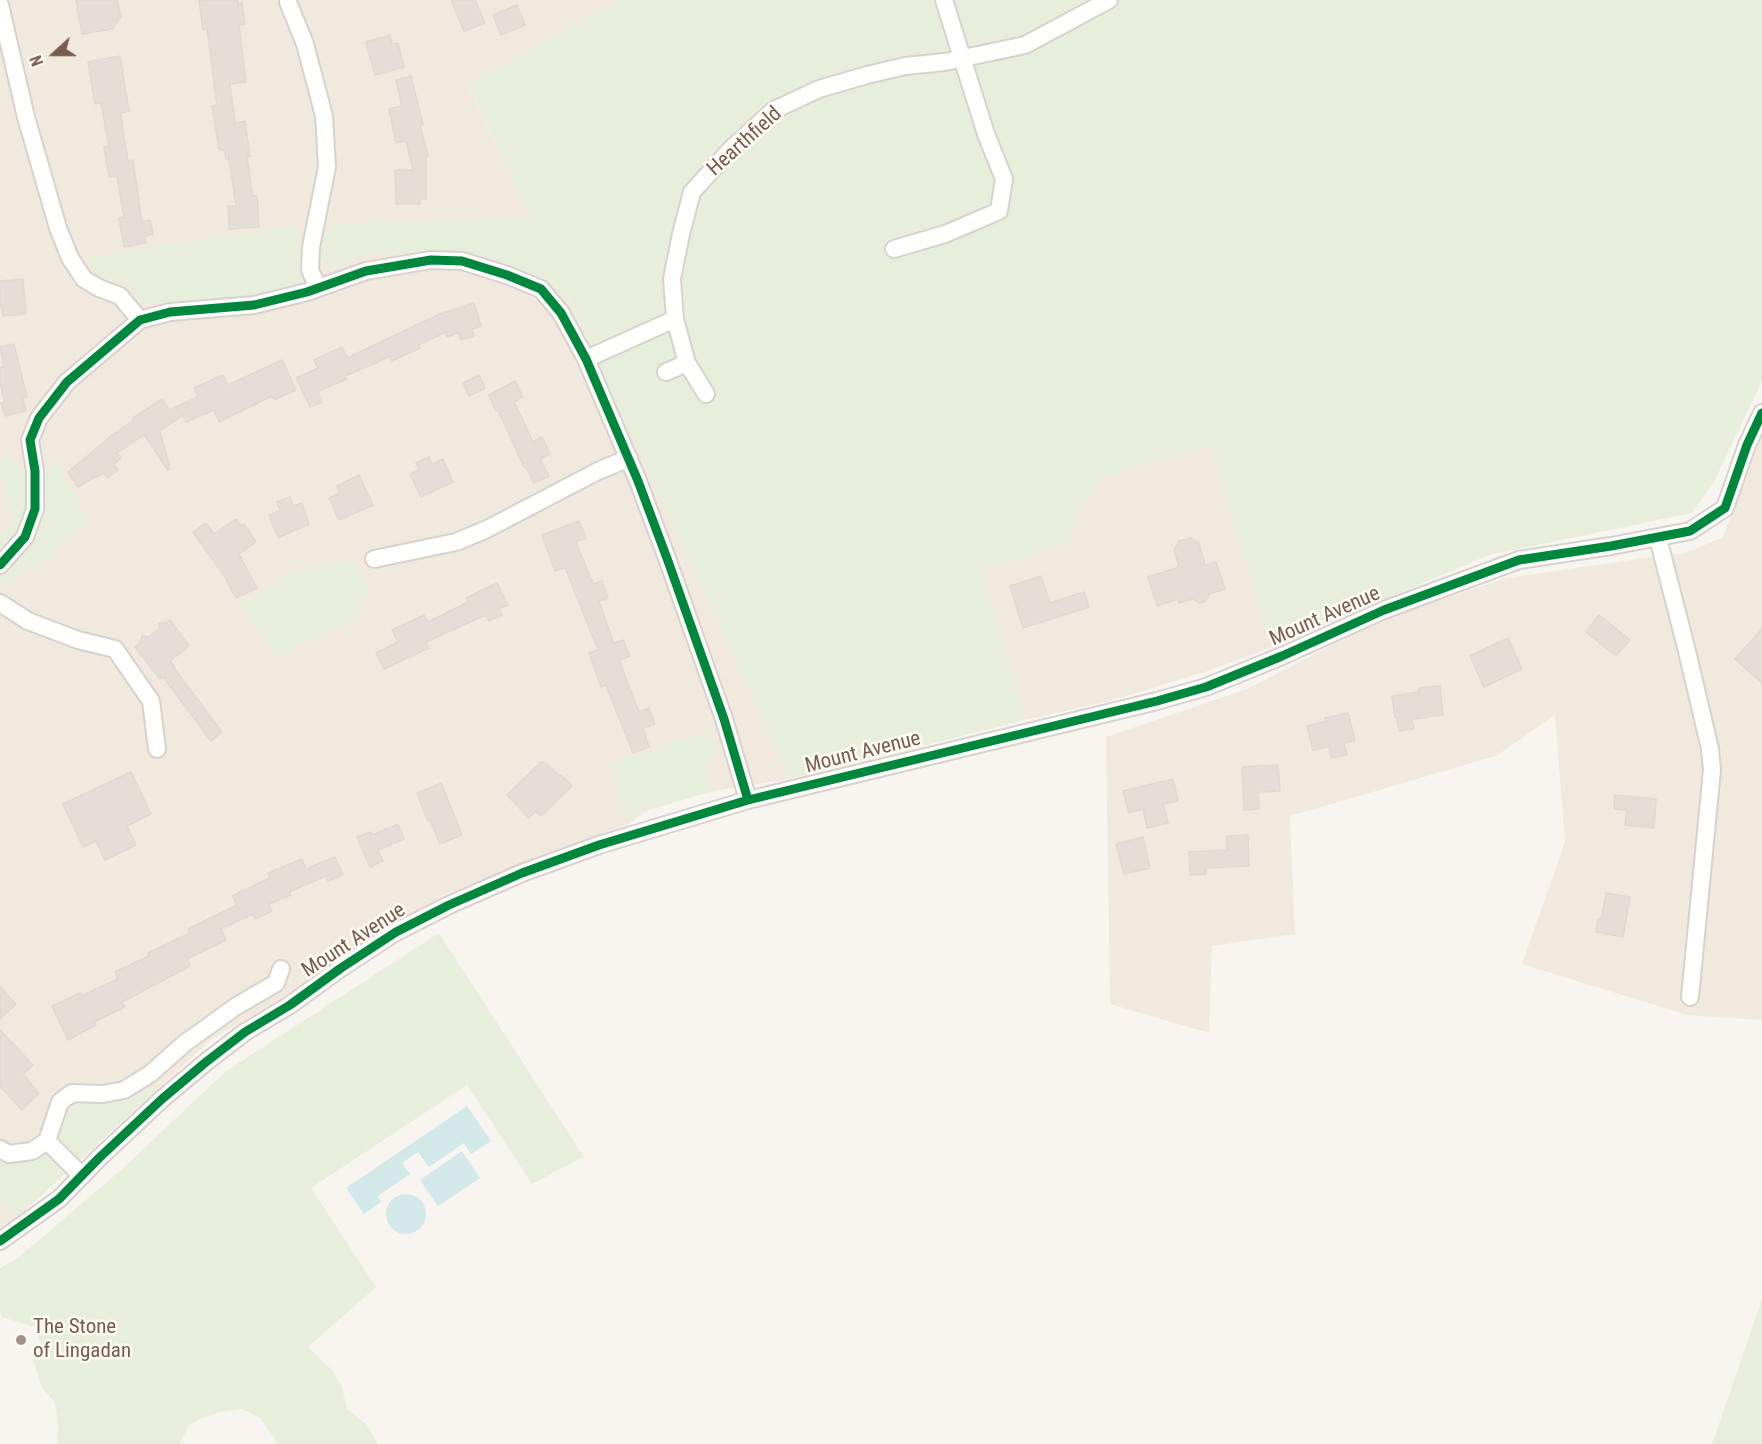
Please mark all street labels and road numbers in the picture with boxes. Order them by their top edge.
street label: Hearthfield [703,102,787,182]
street label: Mount Avenue [1266,581,1384,653]
street label: Mount Avenue [803,726,923,780]
street label: Mount Avenue [298,898,410,984]

